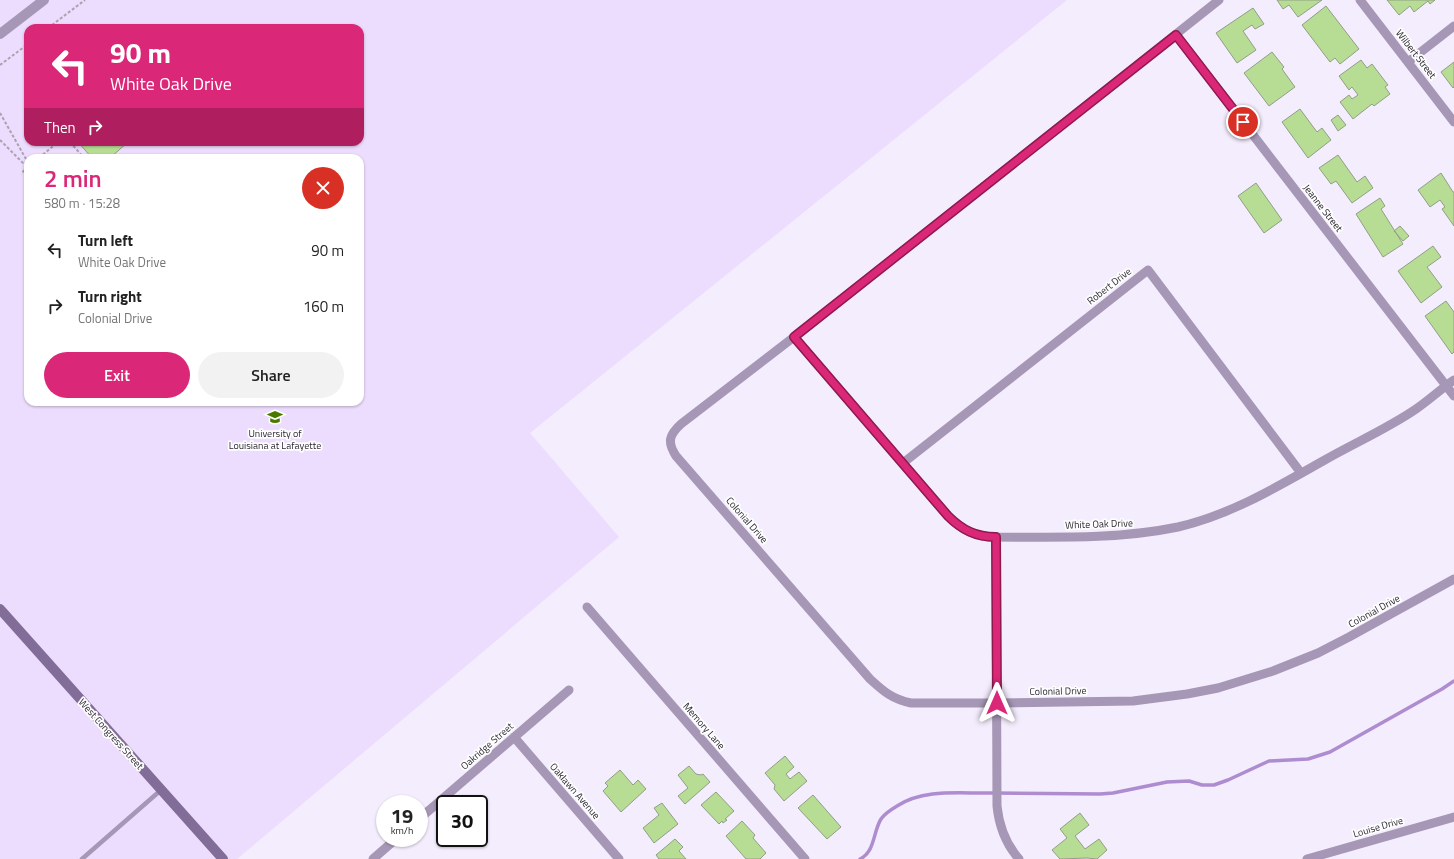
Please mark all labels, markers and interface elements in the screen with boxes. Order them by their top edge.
street label: Wilbert Street [1392,26,1440,82]
text: 90 m [110,31,171,74]
icon: left [44,40,96,92]
text: White Oak Drive [110,70,232,97]
pin [1226,105,1260,139]
icon: arrive [1232,111,1254,133]
text: Then [44,116,76,139]
icon: right [84,116,106,138]
text: 2 min [44,160,102,196]
button: close [302,167,344,209]
street label: Jeanne Street [1300,181,1347,235]
text: 580 m · 15:28 [44,193,120,213]
text: Turn left [78,229,133,252]
icon: left [44,239,66,261]
text: 90 m [311,239,344,262]
text: White Oak Drive [78,252,166,272]
street label: Robert Drive [1084,264,1134,308]
text: Turn right [78,285,142,308]
icon: right [44,295,66,317]
text: 160 m [303,295,344,318]
text: Colonial Drive [78,308,152,328]
button: Exit [44,352,190,398]
button: Share [198,352,344,398]
school or university icon: University of Louisiana at Lafayette [266,408,284,426]
place label: University of Louisiana at Lafayette [229,426,321,453]
street label: Colonial Drive [723,494,771,546]
street label: White Oak Drive [1065,515,1133,533]
street label: Colonial Drive [1345,591,1403,631]
position arrow [976,682,1018,724]
street label: Colonial Drive [1029,683,1087,699]
street label: West Congress Street [75,695,147,773]
street label: Memory Lane [679,699,729,753]
street label: Oakridge Street [457,719,517,773]
street label: Oaklawn Avenue [546,760,604,822]
speed limit sign: 30 [436,795,488,847]
text: 19 [391,800,413,831]
street label: Louise Drive [1351,813,1405,841]
text: km/h [391,823,413,838]

